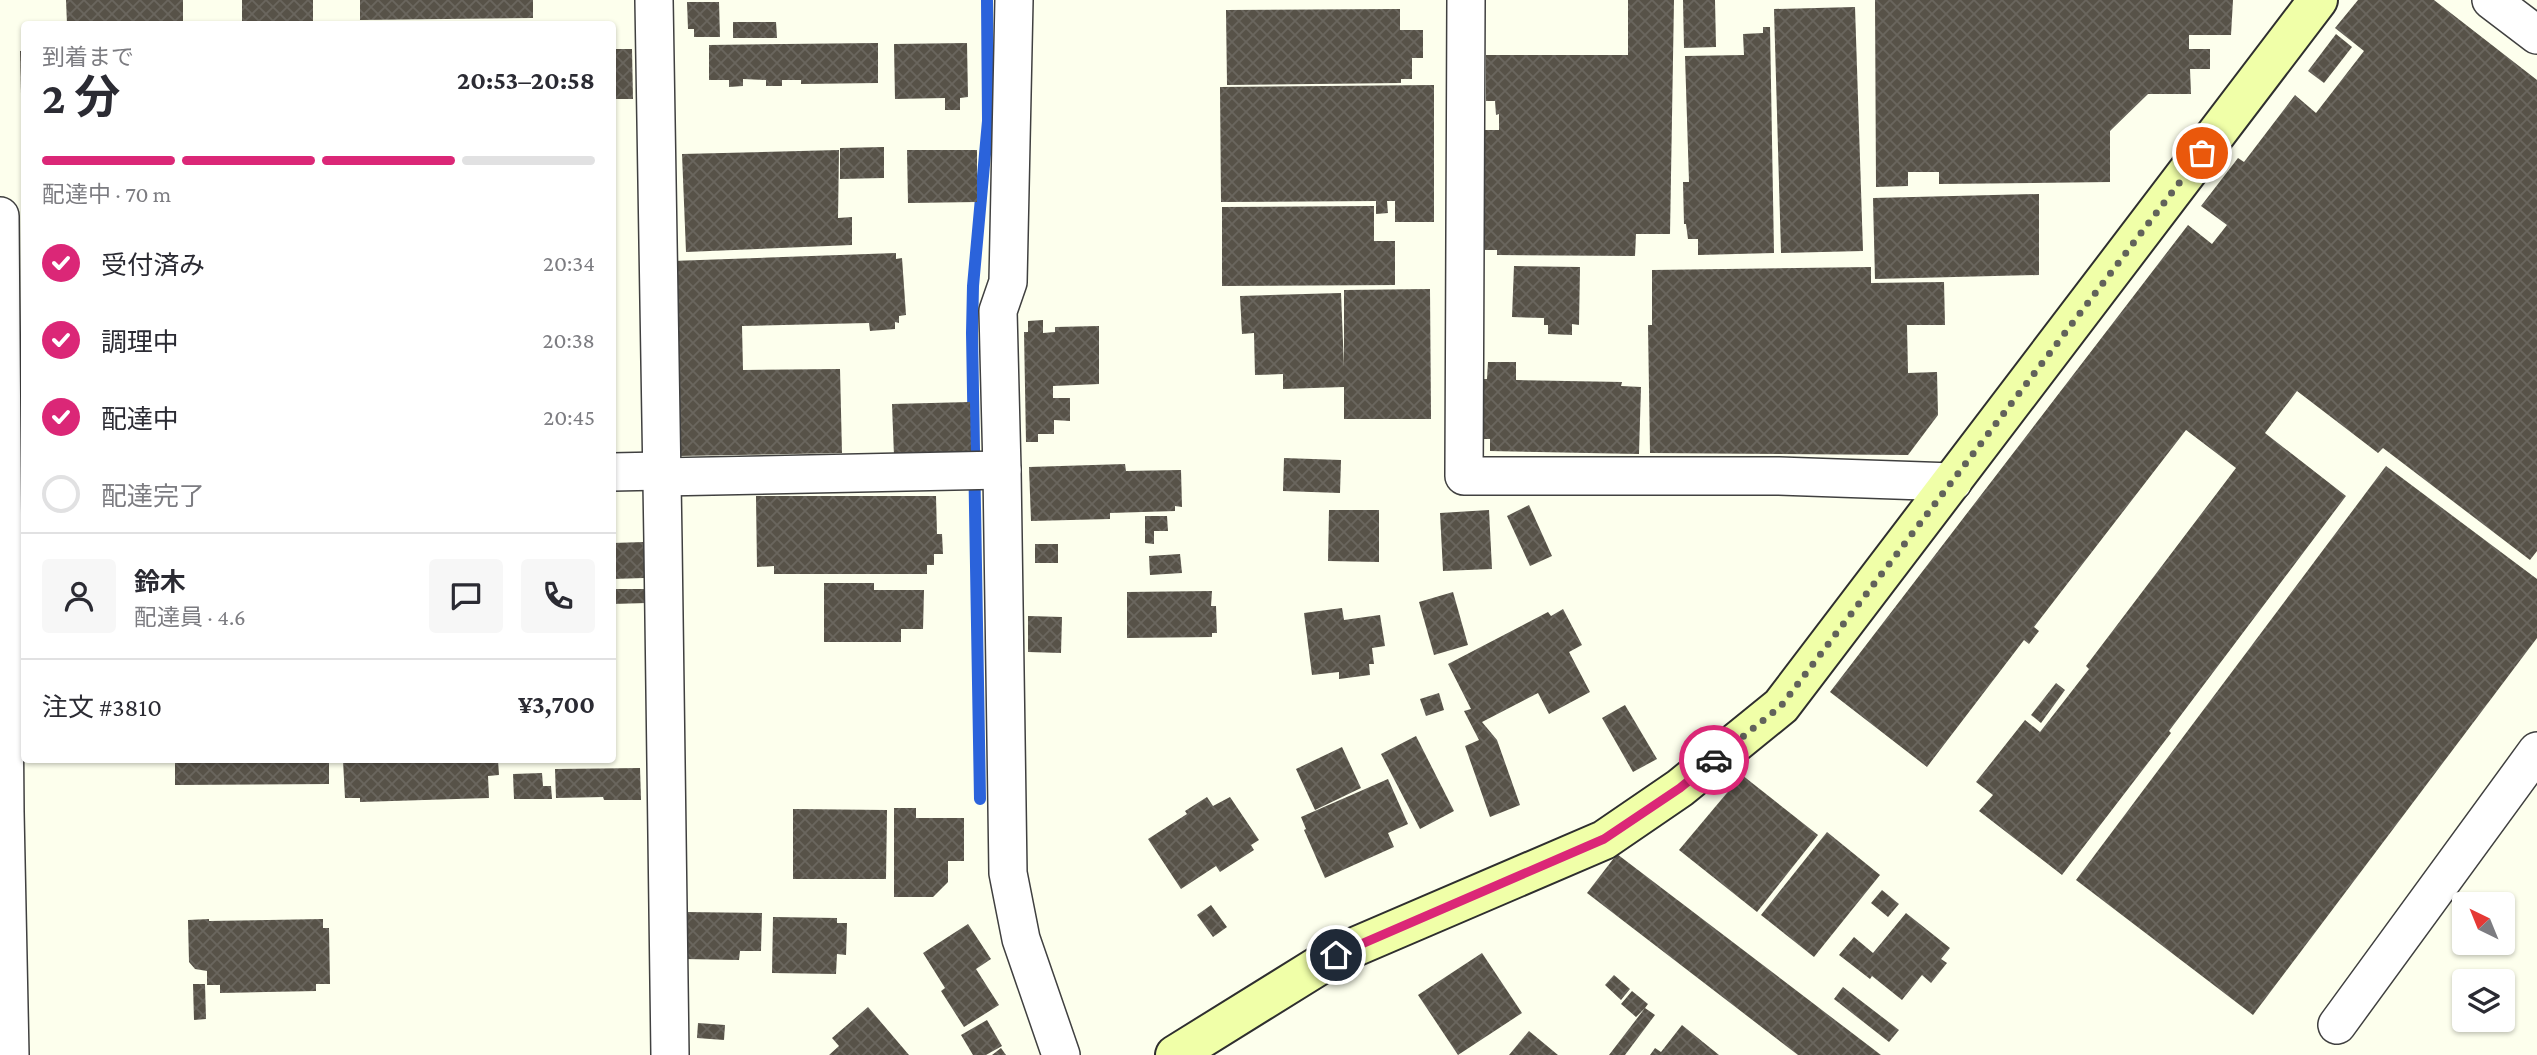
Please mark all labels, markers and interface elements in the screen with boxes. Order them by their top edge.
text: 到着まで [42,44,134,70]
text: 20:53–20:58 [457,66,595,95]
text: 2 分 [42,72,120,123]
pin [2172,123,2232,183]
icon: bag [2183,134,2221,172]
text: 配達中 · 70 m [42,181,171,207]
icon: check [42,244,80,282]
text: 20:34 [543,250,595,276]
text: 受付済み [101,251,205,280]
icon: check [42,321,80,359]
text: 20:38 [542,327,595,353]
text: 調理中 [101,328,179,357]
icon: check [42,398,80,436]
text: 20:45 [543,404,595,430]
text: 配達中 [101,405,179,434]
text: 配達完了 [101,482,205,511]
button: person [42,559,116,633]
button: chat [429,559,503,633]
button: phone [521,559,595,633]
text: 鈴木 [134,568,186,597]
text: 配達員 · 4.6 [134,604,246,630]
text: ¥3,700 [518,690,595,719]
text: 注文 #3810 [42,693,162,722]
courier [1679,725,1749,795]
icon: car [1695,741,1733,779]
north arrow [2452,892,2515,956]
map controls [2452,892,2515,1032]
pin [1306,925,1366,985]
icon: home [1317,936,1355,974]
button: layers [2452,969,2515,1032]

